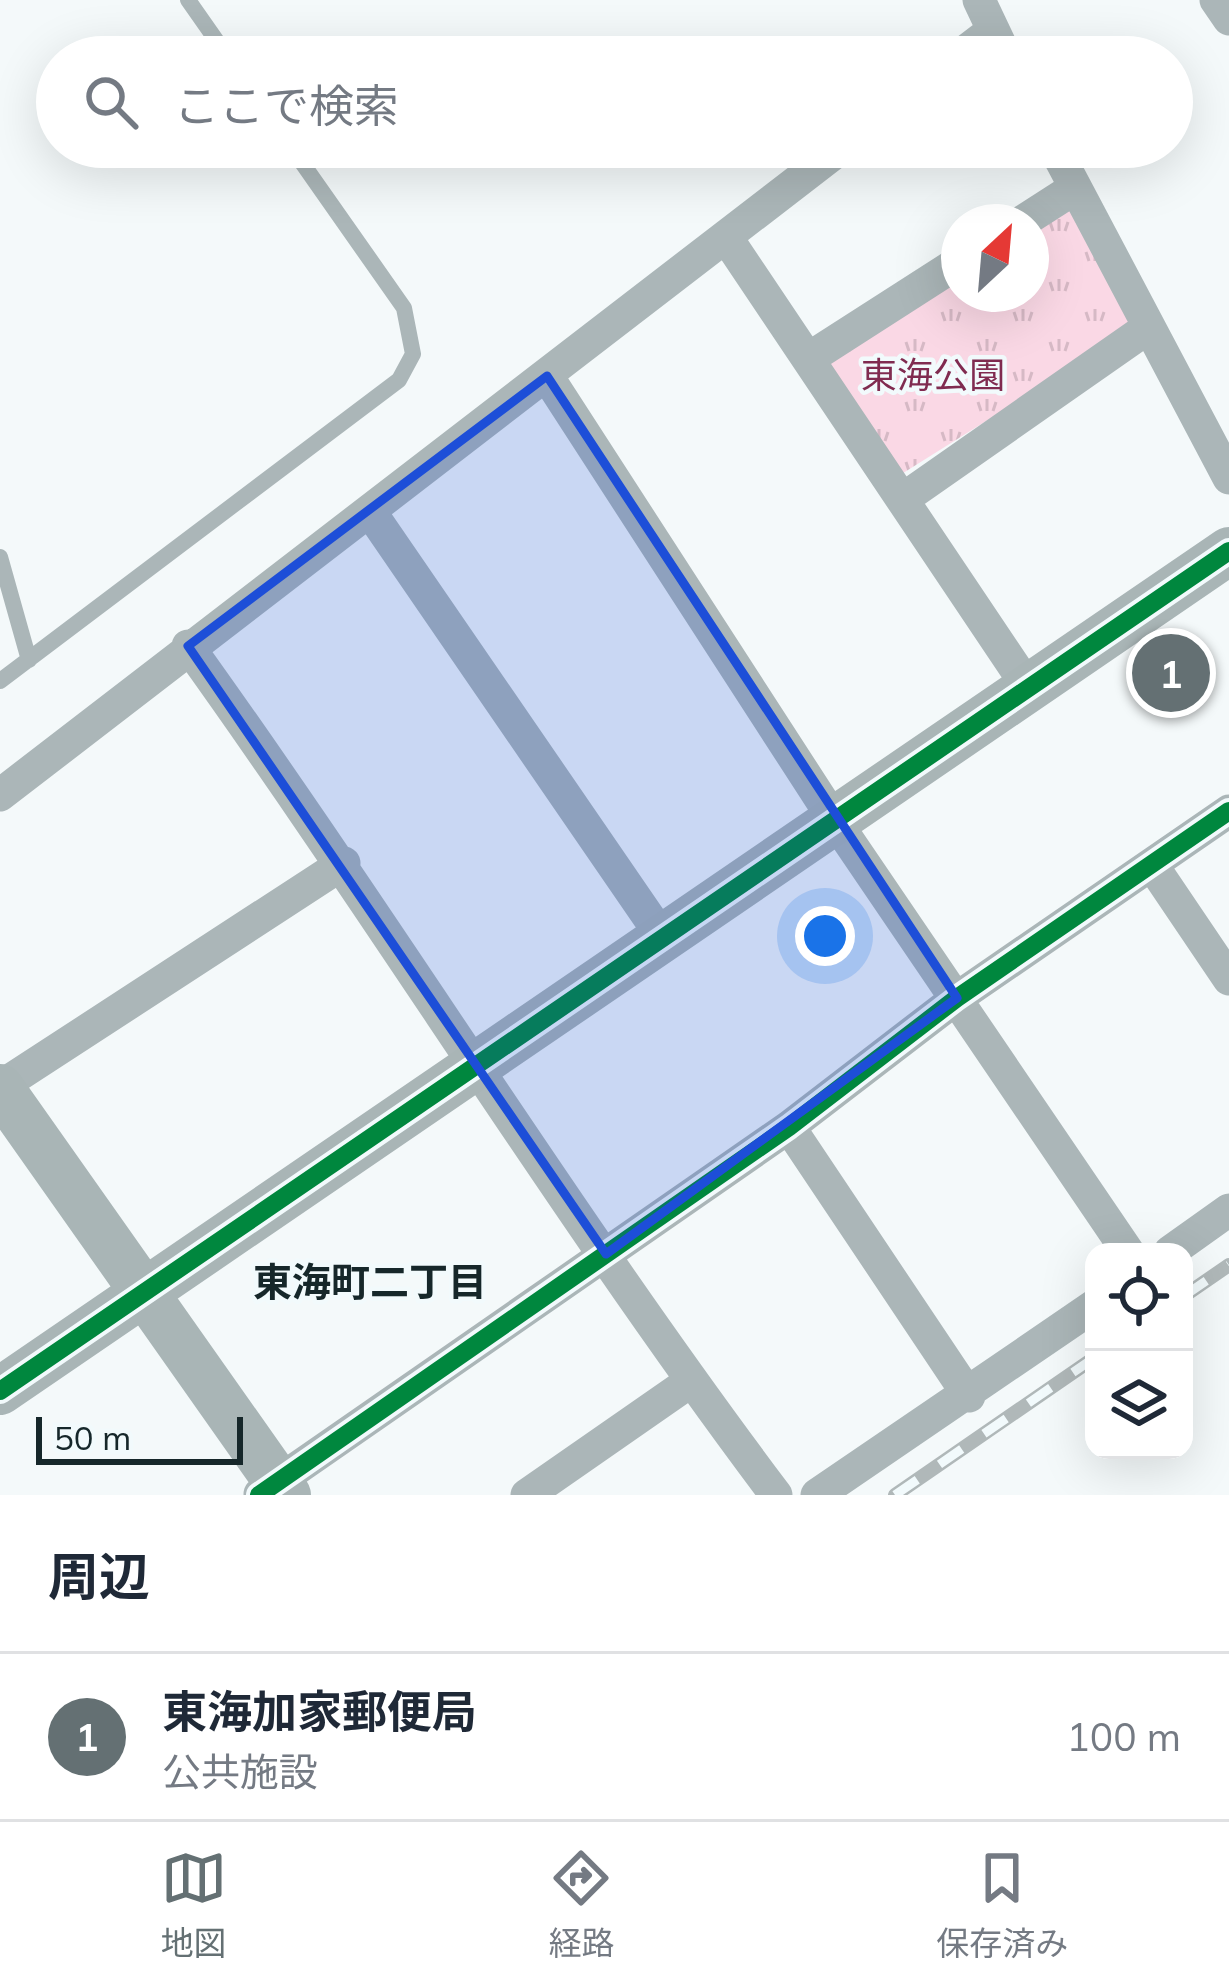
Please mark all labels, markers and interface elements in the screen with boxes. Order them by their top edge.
search box [36,36,1193,168]
icon: search [78,69,144,135]
text: ここで検索 [174,77,399,133]
north arrow [941,204,1049,312]
park label: 東海公園 [861,352,1005,397]
pin: 1 [1132,628,1210,718]
your location [795,906,855,966]
map controls [1085,1243,1193,1459]
button: locate [1085,1243,1193,1351]
district label: 東海町二丁目 [253,1257,487,1306]
button: layers [1085,1351,1193,1459]
scale bar [36,1411,243,1464]
text: 50 m [54,1417,131,1458]
text: 周辺 [48,1544,150,1608]
text: 東海加家郵便局 [162,1683,477,1739]
text: 1 [75,1712,99,1761]
text: 100 m [1066,1712,1181,1761]
text: 公共施設 [162,1747,318,1796]
tab: 地図 [161,1845,227,1965]
tab: 経路 [548,1845,614,1965]
tab: 保存済み [936,1845,1068,1965]

